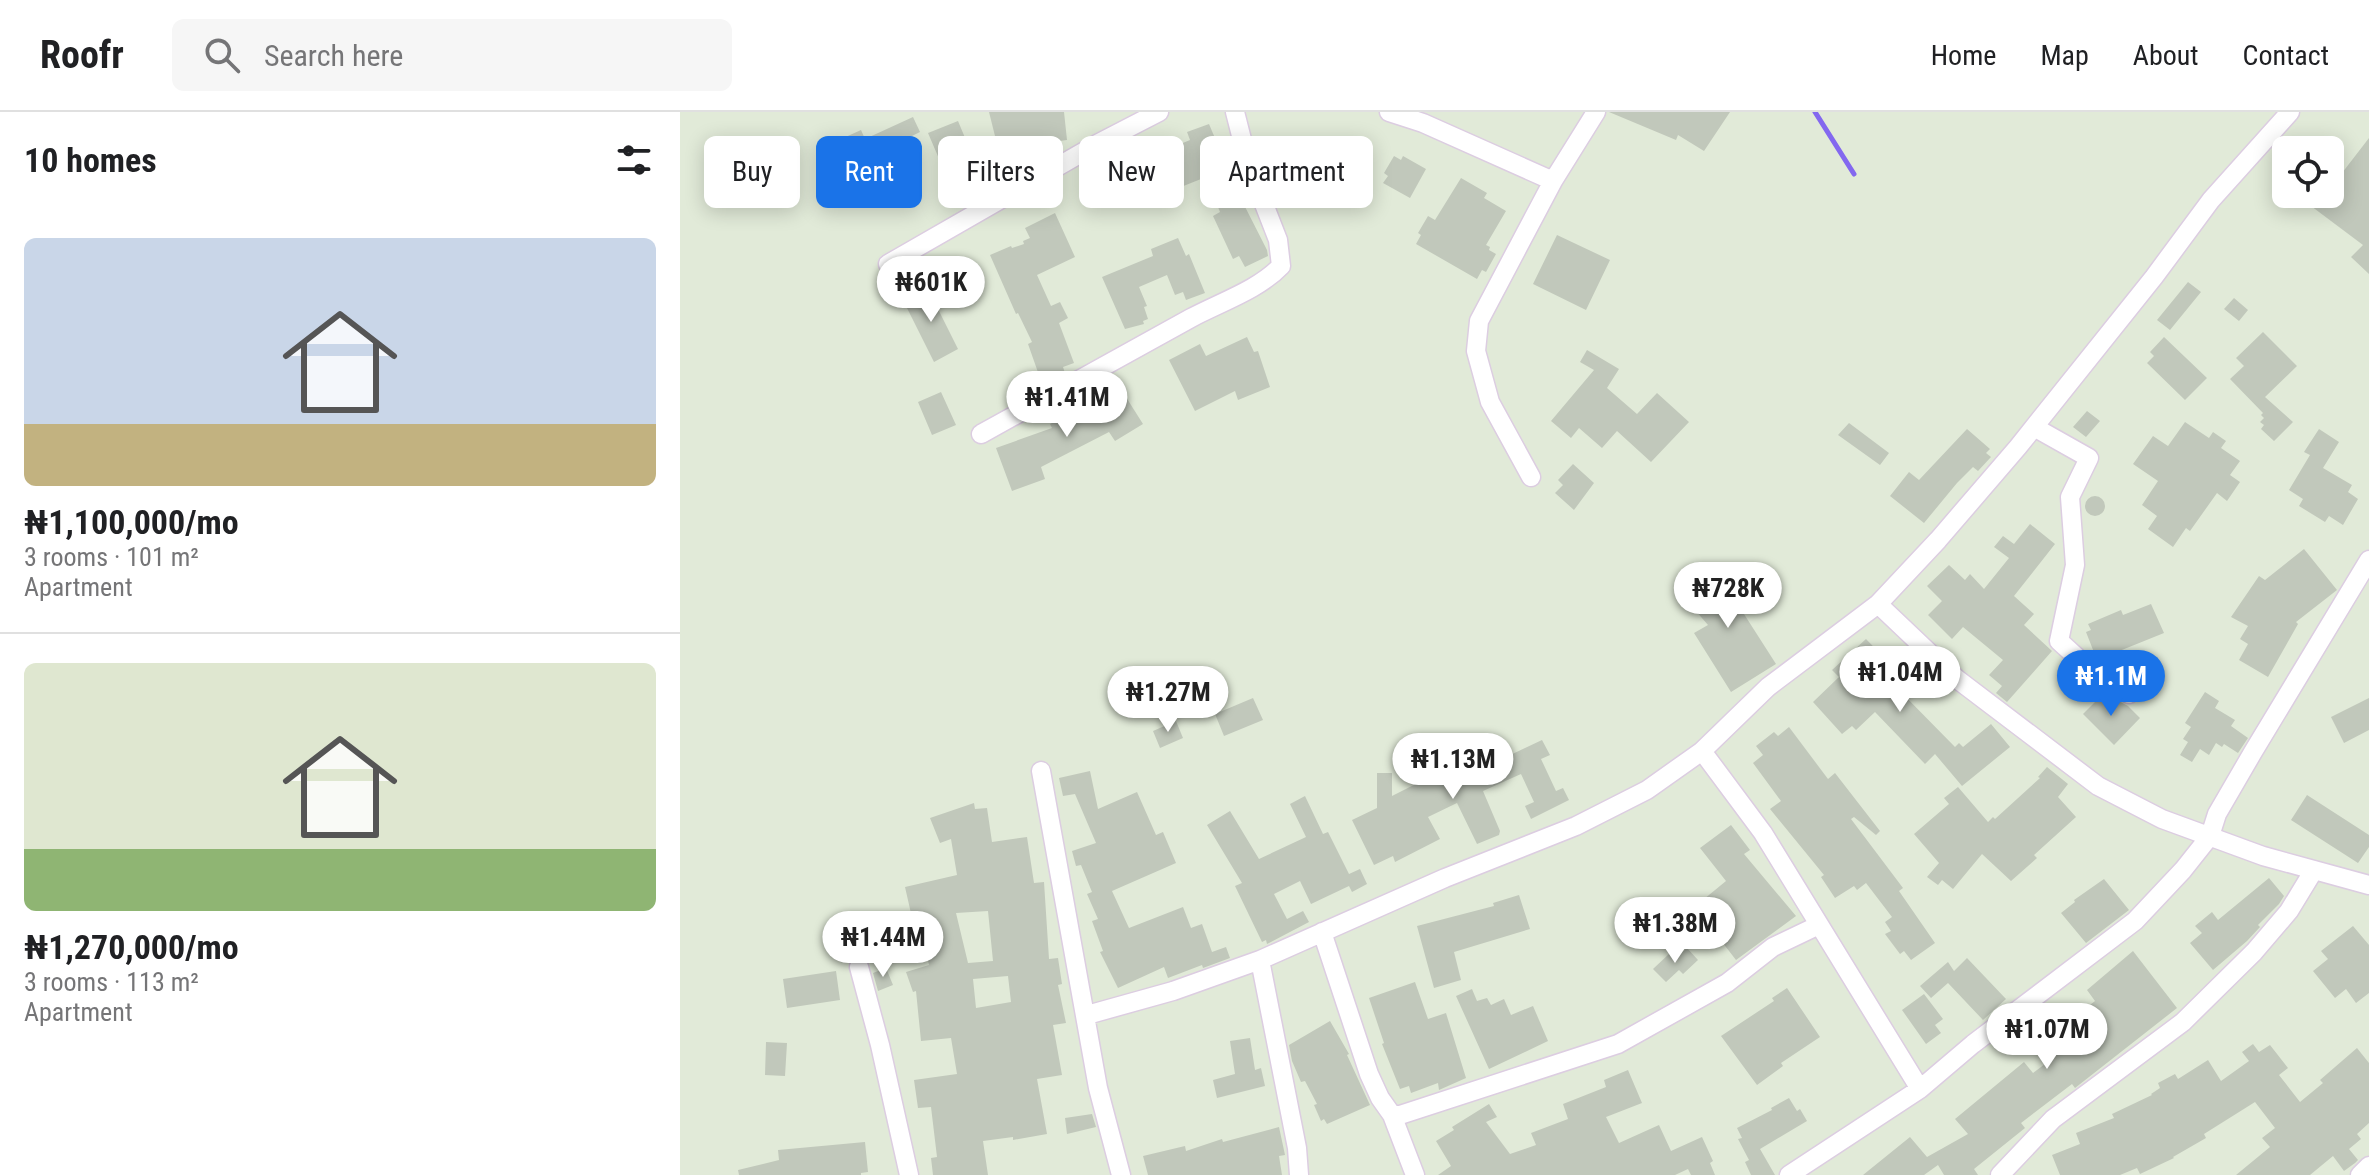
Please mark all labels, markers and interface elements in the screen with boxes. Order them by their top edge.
search box [172,19,732,91]
text: Roofr [40,33,124,77]
icon: search [200,33,244,77]
text: Search here [264,38,403,73]
text: Home [1931,39,1996,72]
text: Map [2040,39,2089,72]
text: About [2133,39,2199,72]
text: Contact [2243,39,2329,72]
chip: Buy [704,136,800,208]
chip: Rent [816,136,922,208]
chip: Filters [938,136,1063,208]
chip: New [1079,136,1184,208]
chip: Apartment [1200,136,1373,208]
map controls [2272,136,2344,208]
button: locate [2272,136,2344,208]
icon: filters [612,138,656,182]
text: 10 homes [24,140,157,180]
pin: ₦601K [875,256,987,324]
text: ₦601K [895,267,967,297]
icon: home [268,290,412,434]
pin: ₦1.41M [1002,371,1132,439]
text: ₦1.41M [1024,382,1110,412]
text: ₦1,100,000/mo [24,502,239,542]
text: 3 rooms · 101 m² [24,542,199,572]
pin: ₦728K [1672,562,1784,630]
text: Apartment [24,572,133,602]
text: ₦728K [1692,573,1764,603]
pin: ₦1.04M [1835,646,1965,714]
pin: ₦1.1M [2055,650,2167,718]
text: ₦1.04M [1857,657,1943,687]
text: ₦1.1M [2075,661,2147,691]
pin: ₦1.27M [1103,666,1233,734]
text: ₦1.27M [1125,677,1211,707]
icon: home [268,715,412,859]
pin: ₦1.13M [1388,733,1518,801]
text: ₦1.13M [1410,744,1496,774]
pin: ₦1.38M [1610,897,1740,965]
text: ₦1.38M [1632,908,1718,938]
pin: ₦1.44M [818,911,948,979]
text: ₦1.44M [840,922,926,952]
text: ₦1,270,000/mo [24,927,239,967]
text: 3 rooms · 113 m² [24,967,199,997]
text: Apartment [24,997,133,1027]
pin: ₦1.07M [1982,1003,2112,1071]
text: ₦1.07M [2004,1014,2090,1044]

